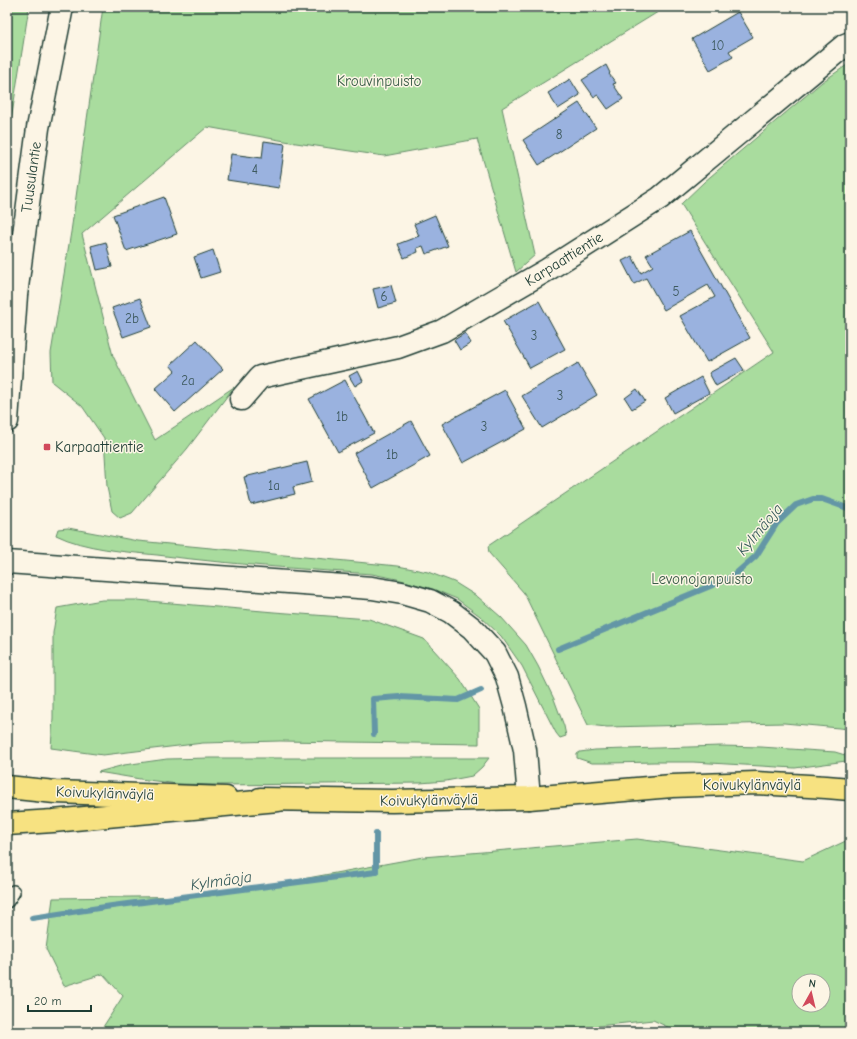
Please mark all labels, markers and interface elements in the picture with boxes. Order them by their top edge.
house number: 10 [711,38,725,53]
park label: Krouvinpuisto [337,72,421,90]
house number: 8 [556,127,563,142]
street label: Tuusulantie [17,140,45,214]
house number: 4 [252,162,258,177]
street label: Karpaattientie [522,228,607,290]
house number: 5 [672,284,680,299]
house number: 6 [380,289,388,304]
house number: 2b [125,311,139,326]
house number: 3 [531,328,537,343]
house number: 2a [181,373,195,388]
house number: 3 [557,388,563,403]
house number: 1b [336,409,348,424]
house number: 3 [481,419,487,434]
place label: Karpaattientie [55,438,144,456]
marker: Karpaattientie [42,442,52,452]
house number: 1b [386,447,398,462]
house number: 1a [268,478,280,493]
water label: Kylmäoja [733,500,787,559]
park label: Levonojanpuisto [651,570,753,588]
street label: Koivukylänväylä [703,776,801,794]
street label: Koivukylänväylä [56,782,154,804]
street label: Koivukylänväylä [380,790,478,810]
water label: Kylmäoja [189,868,253,894]
north arrow [791,973,831,1013]
text: N [808,977,817,991]
scale bar [28,987,91,1013]
text: 20 m [34,994,62,1008]

